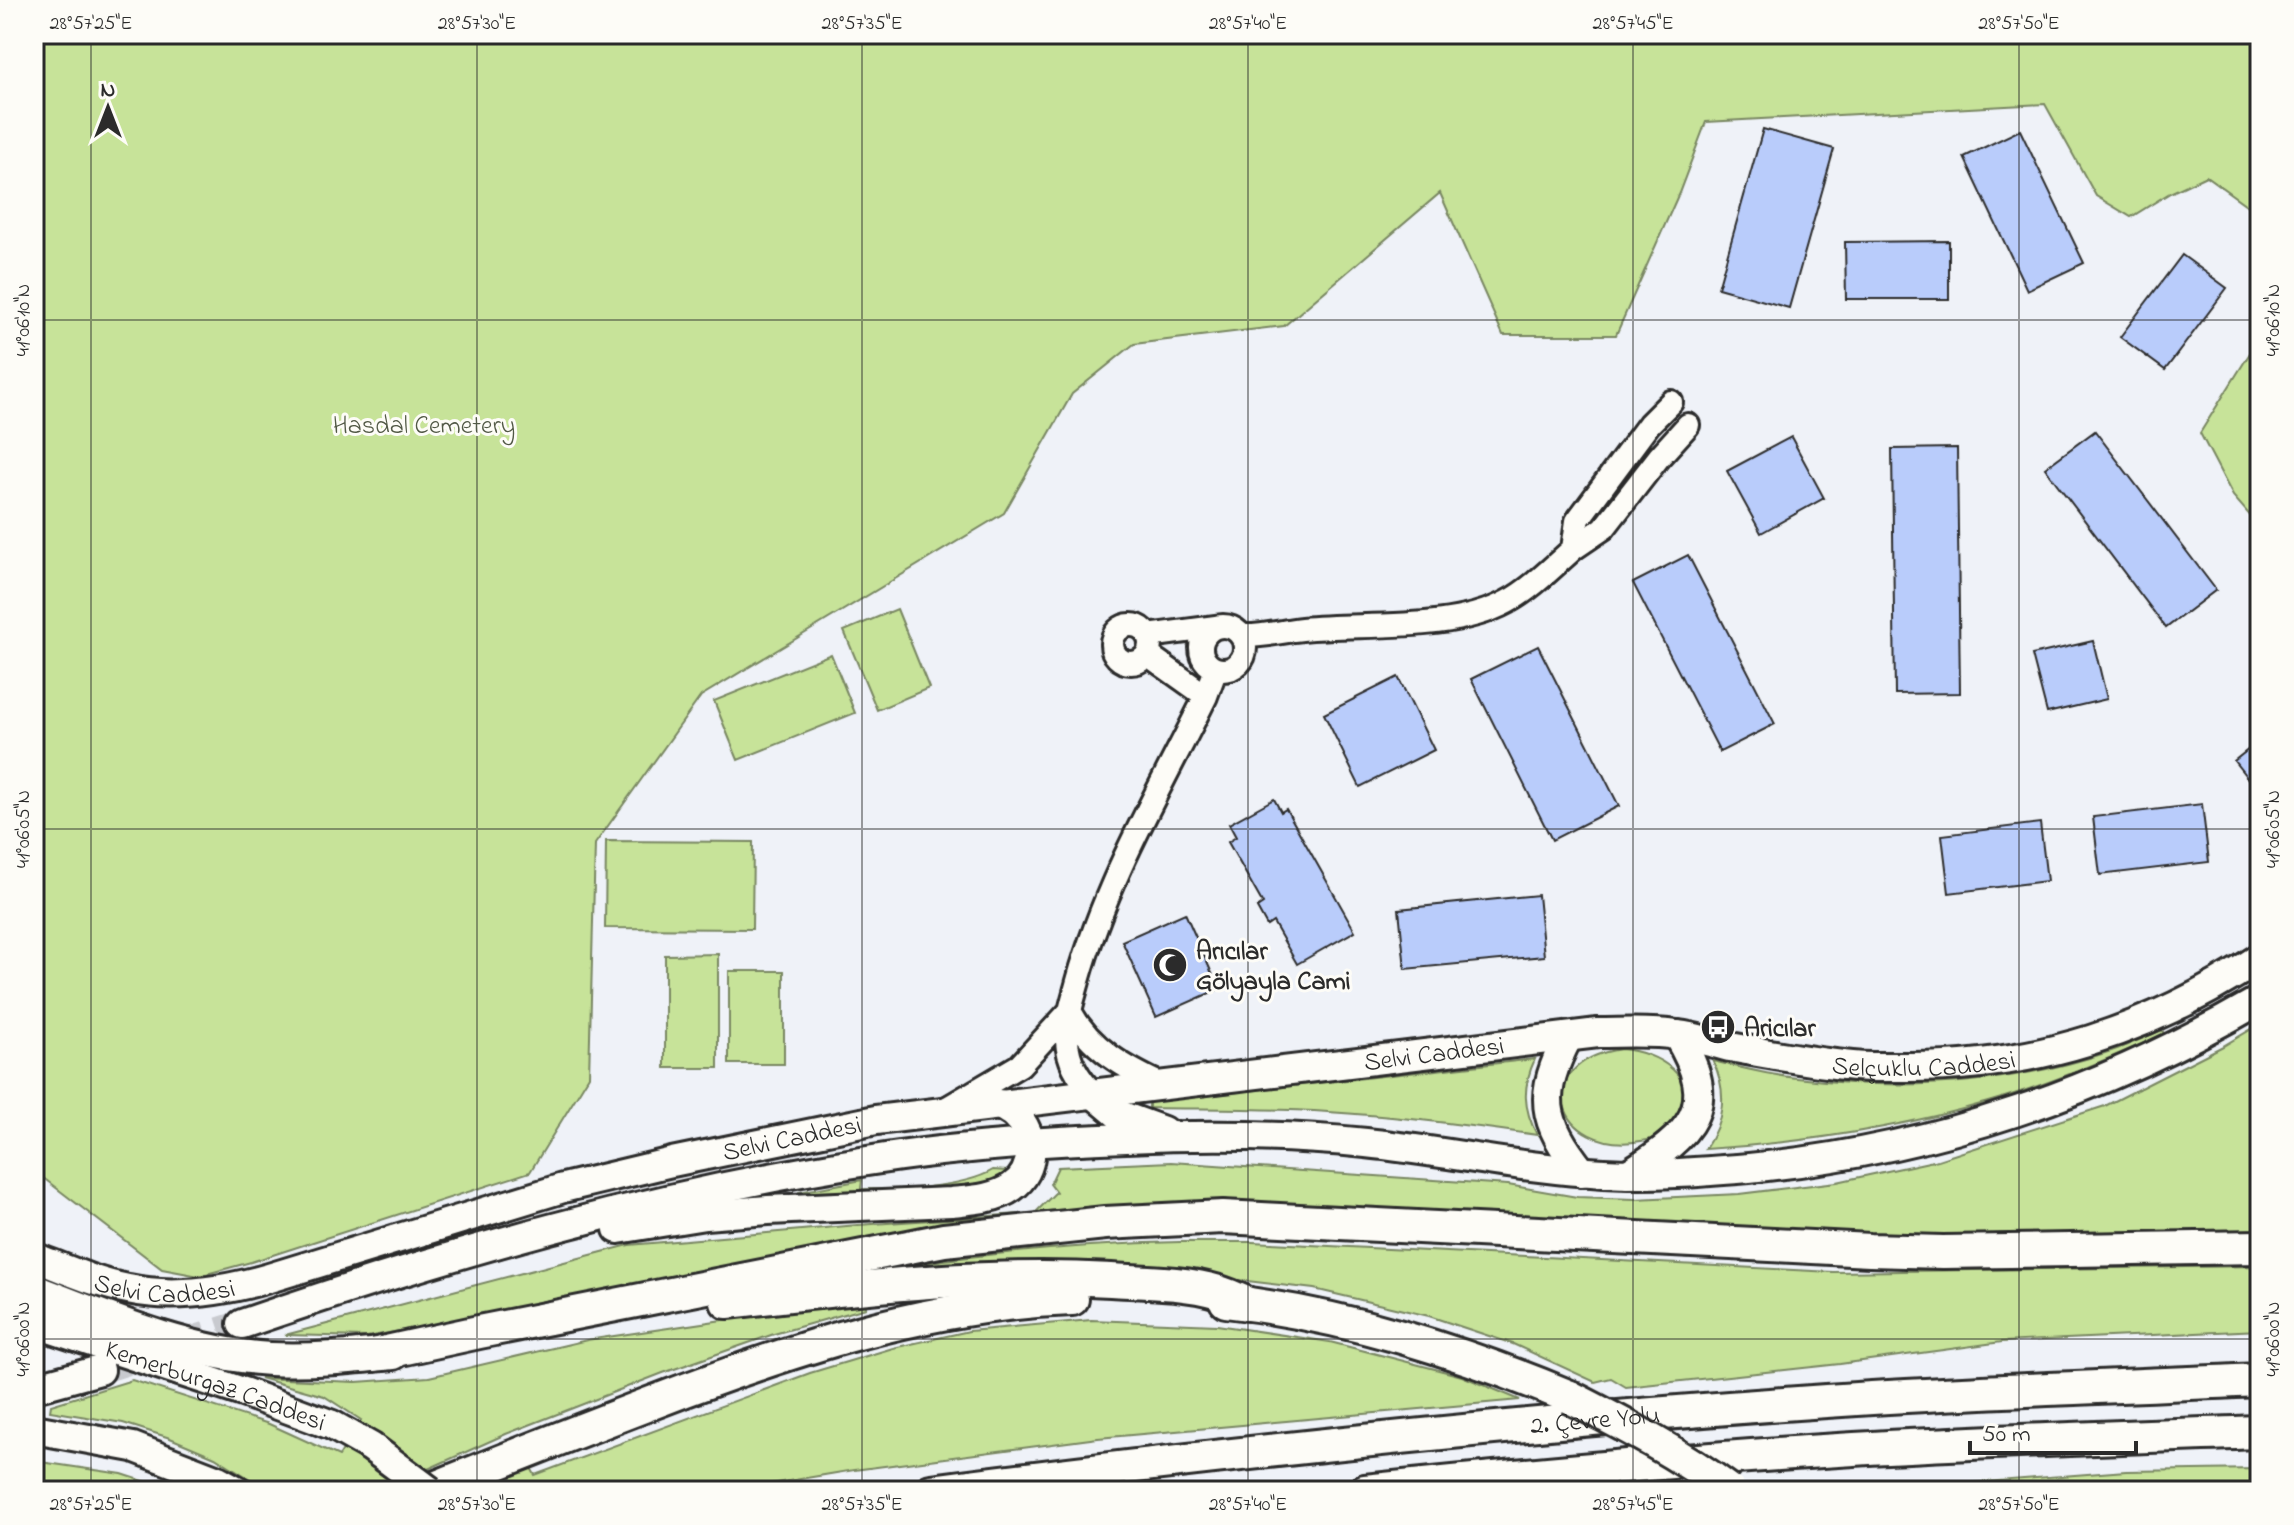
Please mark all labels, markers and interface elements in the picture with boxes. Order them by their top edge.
text: 28°57'25"E [50,10,132,39]
text: 28°57'30"E [438,10,516,39]
text: 28°57'35"E [821,10,903,39]
text: 28°57'40"E [1209,10,1287,39]
text: 28°57'45"E [1592,10,1674,39]
text: 28°57'50"E [1978,10,2060,39]
north arrow [68,68,148,148]
text: N [101,75,115,107]
text: 41°06'10"N [10,284,39,356]
text: 41°06'10"N [2260,284,2289,356]
park label: Hasdal Cemetery [333,408,515,446]
text: 41°06'05"N [10,790,39,868]
text: 41°06'05"N [2260,790,2289,868]
place label: Arıcılar Gölyayla Cami [1196,934,1350,1002]
mosque icon: Arıcılar Gölyayla Cami [1151,946,1189,984]
bus stop icon: Aricılar [1699,1008,1737,1046]
place label: Aricılar [1744,1011,1816,1049]
street label: Selvi Caddesi [1362,1028,1507,1083]
street label: Selçuklu Caddesi [1830,1042,2018,1089]
street label: Selvi Caddesi [719,1107,865,1173]
street label: Selvi Caddesi [89,1265,239,1316]
text: 41°06'00"N [10,1302,39,1376]
text: 41°06'00"N [2260,1302,2289,1376]
street label: Kemerburgaz Caddesi [100,1332,331,1443]
street label: 2. Çevre Yolu [1529,1397,1662,1446]
scale bar [1970,1405,2136,1455]
text: 50 m [1982,1418,2031,1453]
text: 28°57'25"E [50,1491,132,1520]
text: 28°57'30"E [438,1491,516,1520]
text: 28°57'35"E [821,1491,903,1520]
text: 28°57'40"E [1209,1491,1287,1520]
text: 28°57'45"E [1592,1491,1674,1520]
text: 28°57'50"E [1978,1491,2060,1520]

